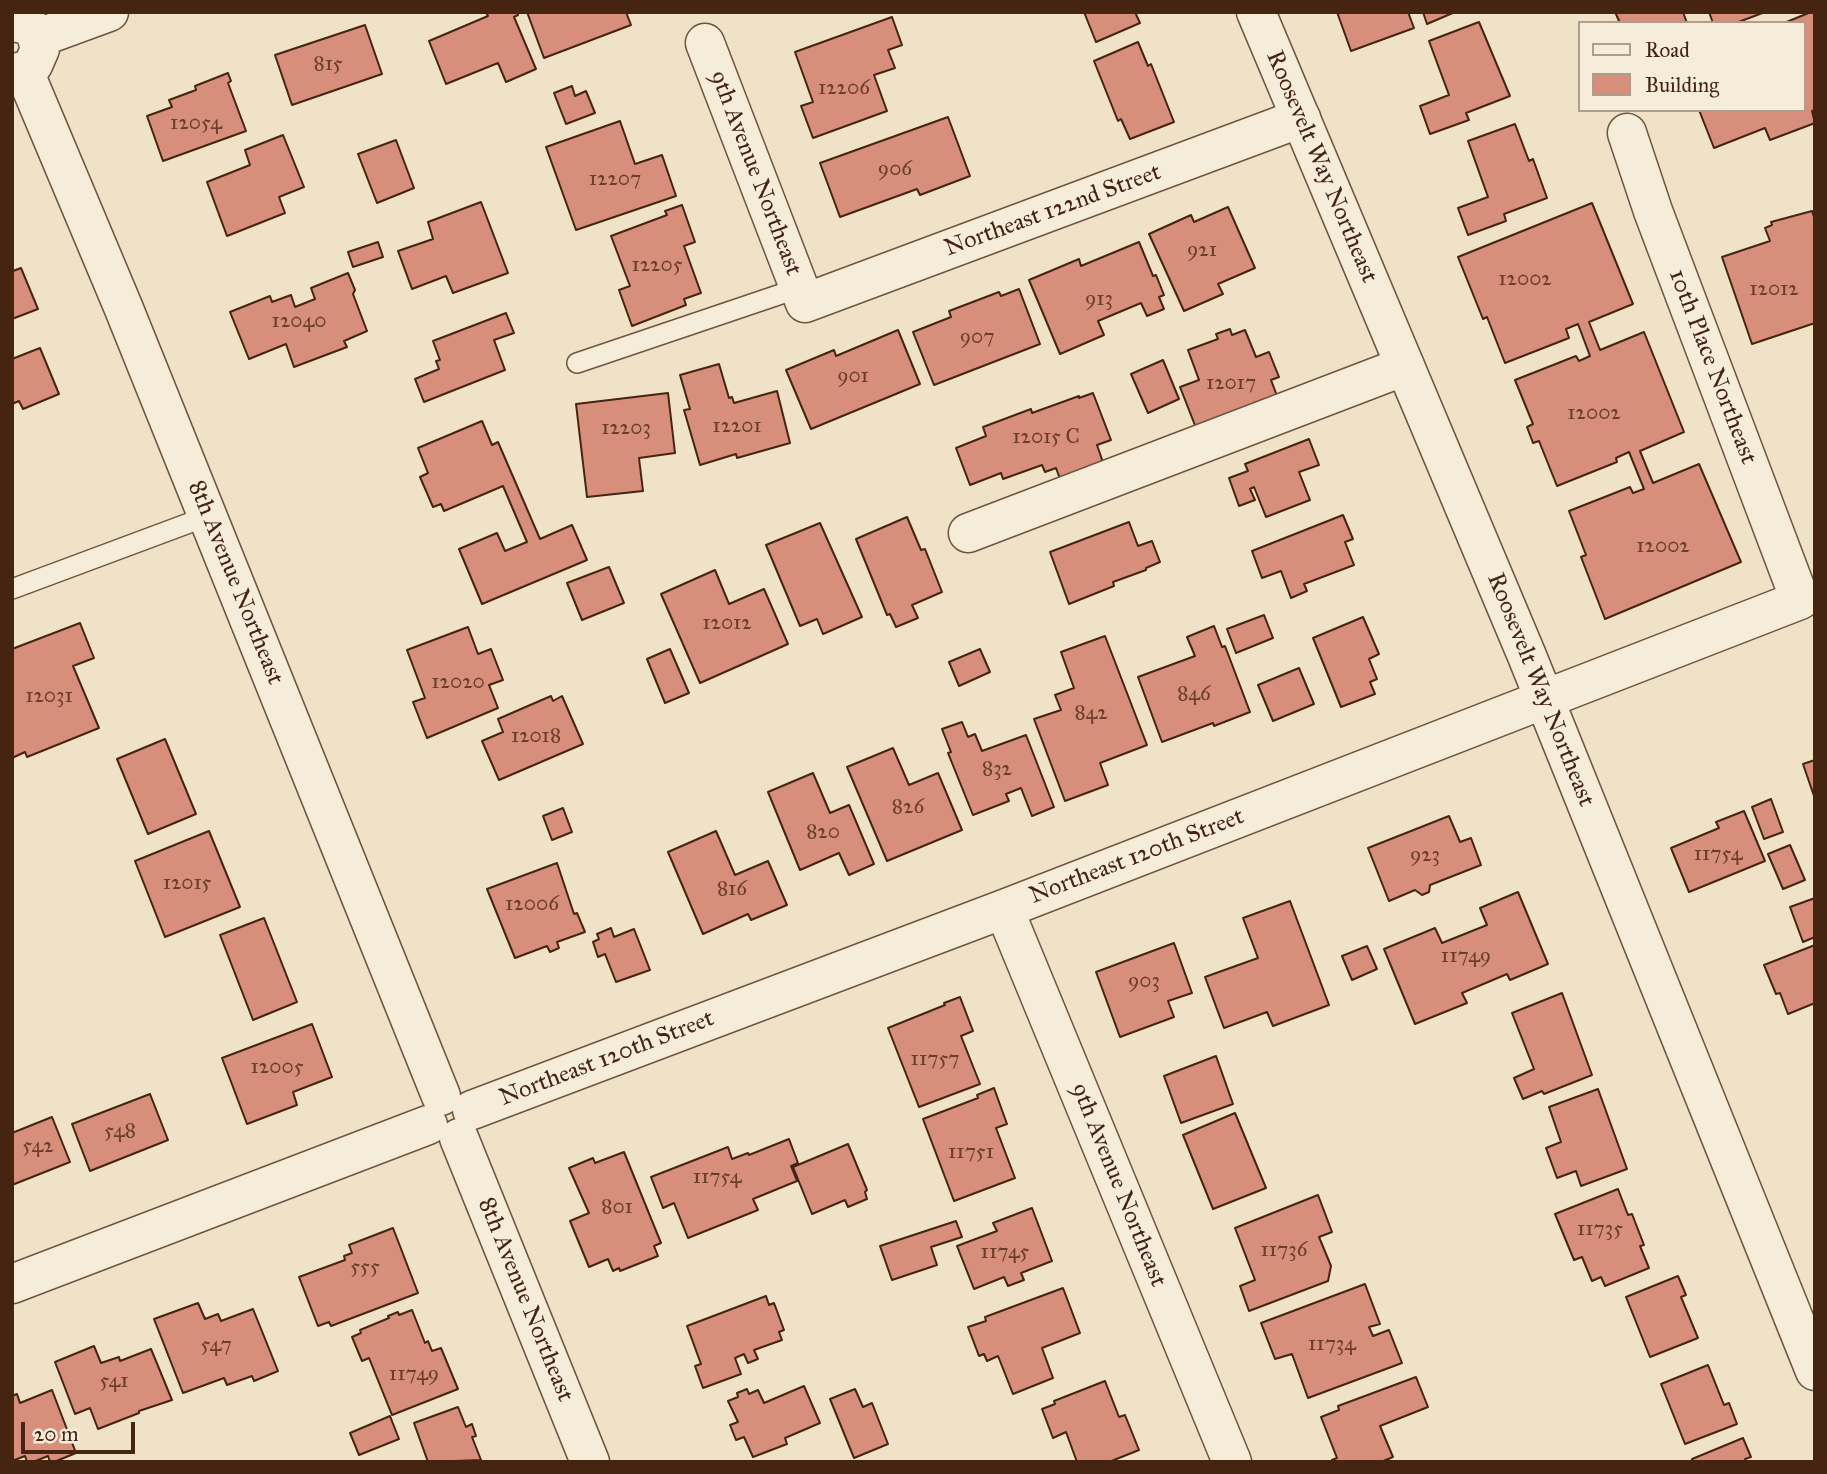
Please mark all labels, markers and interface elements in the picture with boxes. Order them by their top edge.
legend [1578,21,1806,112]
text: Road [1645,37,1690,63]
street label: Roosevelt Way Northeast [1259,47,1383,287]
house number: 815 [313,52,343,78]
street label: 9th Avenue Northeast [703,66,807,280]
text: Building [1645,72,1719,98]
house number: 12206 [818,76,870,102]
house number: 12054 [170,111,222,137]
house number: 906 [878,157,912,183]
street label: Northeast 122nd Street [941,158,1165,264]
house number: 12207 [589,167,641,193]
house number: 921 [1187,238,1217,264]
house number: 12205 [632,253,682,279]
street label: 10th Place Northeast [1662,266,1762,468]
house number: 12002 [1498,267,1552,293]
house number: 12012 [1749,277,1799,303]
house number: 913 [1085,287,1113,313]
house number: 12040 [272,309,326,335]
house number: 907 [960,325,994,351]
house number: 901 [837,364,869,390]
house number: 12017 [1206,371,1256,397]
house number: 12002 [1567,401,1621,427]
house number: 12201 [712,414,762,440]
house number: 12203 [601,416,651,442]
house number: 12015 C [1012,425,1080,451]
street label: 8th Avenue Northeast [181,477,289,689]
house number: 12002 [1636,534,1690,560]
street label: Roosevelt Way Northeast [1480,569,1600,811]
house number: 12012 [702,611,752,637]
house number: 12020 [431,670,485,696]
house number: 846 [1177,682,1211,708]
house number: 12031 [25,684,73,710]
house number: 842 [1074,701,1108,727]
house number: 12018 [511,724,561,750]
house number: 832 [982,757,1012,783]
house number: 826 [892,795,924,821]
street label: Northeast 120th Street [1026,803,1248,911]
house number: 820 [806,820,840,846]
house number: 11754 [1694,842,1742,868]
house number: 923 [1410,843,1440,869]
house number: 12015 [163,871,211,897]
house number: 816 [717,877,747,903]
house number: 12006 [505,892,559,918]
house number: 11749 [1441,944,1491,970]
house number: 903 [1128,969,1160,995]
street label: Northeast 120th Street [496,1005,718,1113]
house number: 11757 [911,1047,959,1073]
house number: 12005 [251,1055,303,1081]
street label: 9th Avenue Northeast [1064,1079,1172,1291]
house number: 548 [104,1119,136,1145]
house number: 542 [22,1134,54,1160]
house number: 11751 [948,1140,994,1166]
house number: 11754 [693,1165,741,1191]
street label: 8th Avenue Northeast [471,1194,579,1406]
house number: 801 [601,1195,633,1221]
house number: 11735 [1577,1217,1623,1243]
house number: 11736 [1261,1238,1307,1264]
house number: 11745 [981,1240,1029,1266]
house number: 555 [350,1255,380,1281]
house number: 11734 [1308,1332,1356,1358]
house number: 547 [200,1333,232,1359]
house number: 11749 [389,1362,439,1388]
house number: 541 [99,1369,129,1395]
scale bar [24,1408,138,1452]
text: 20 m [34,1421,79,1447]

